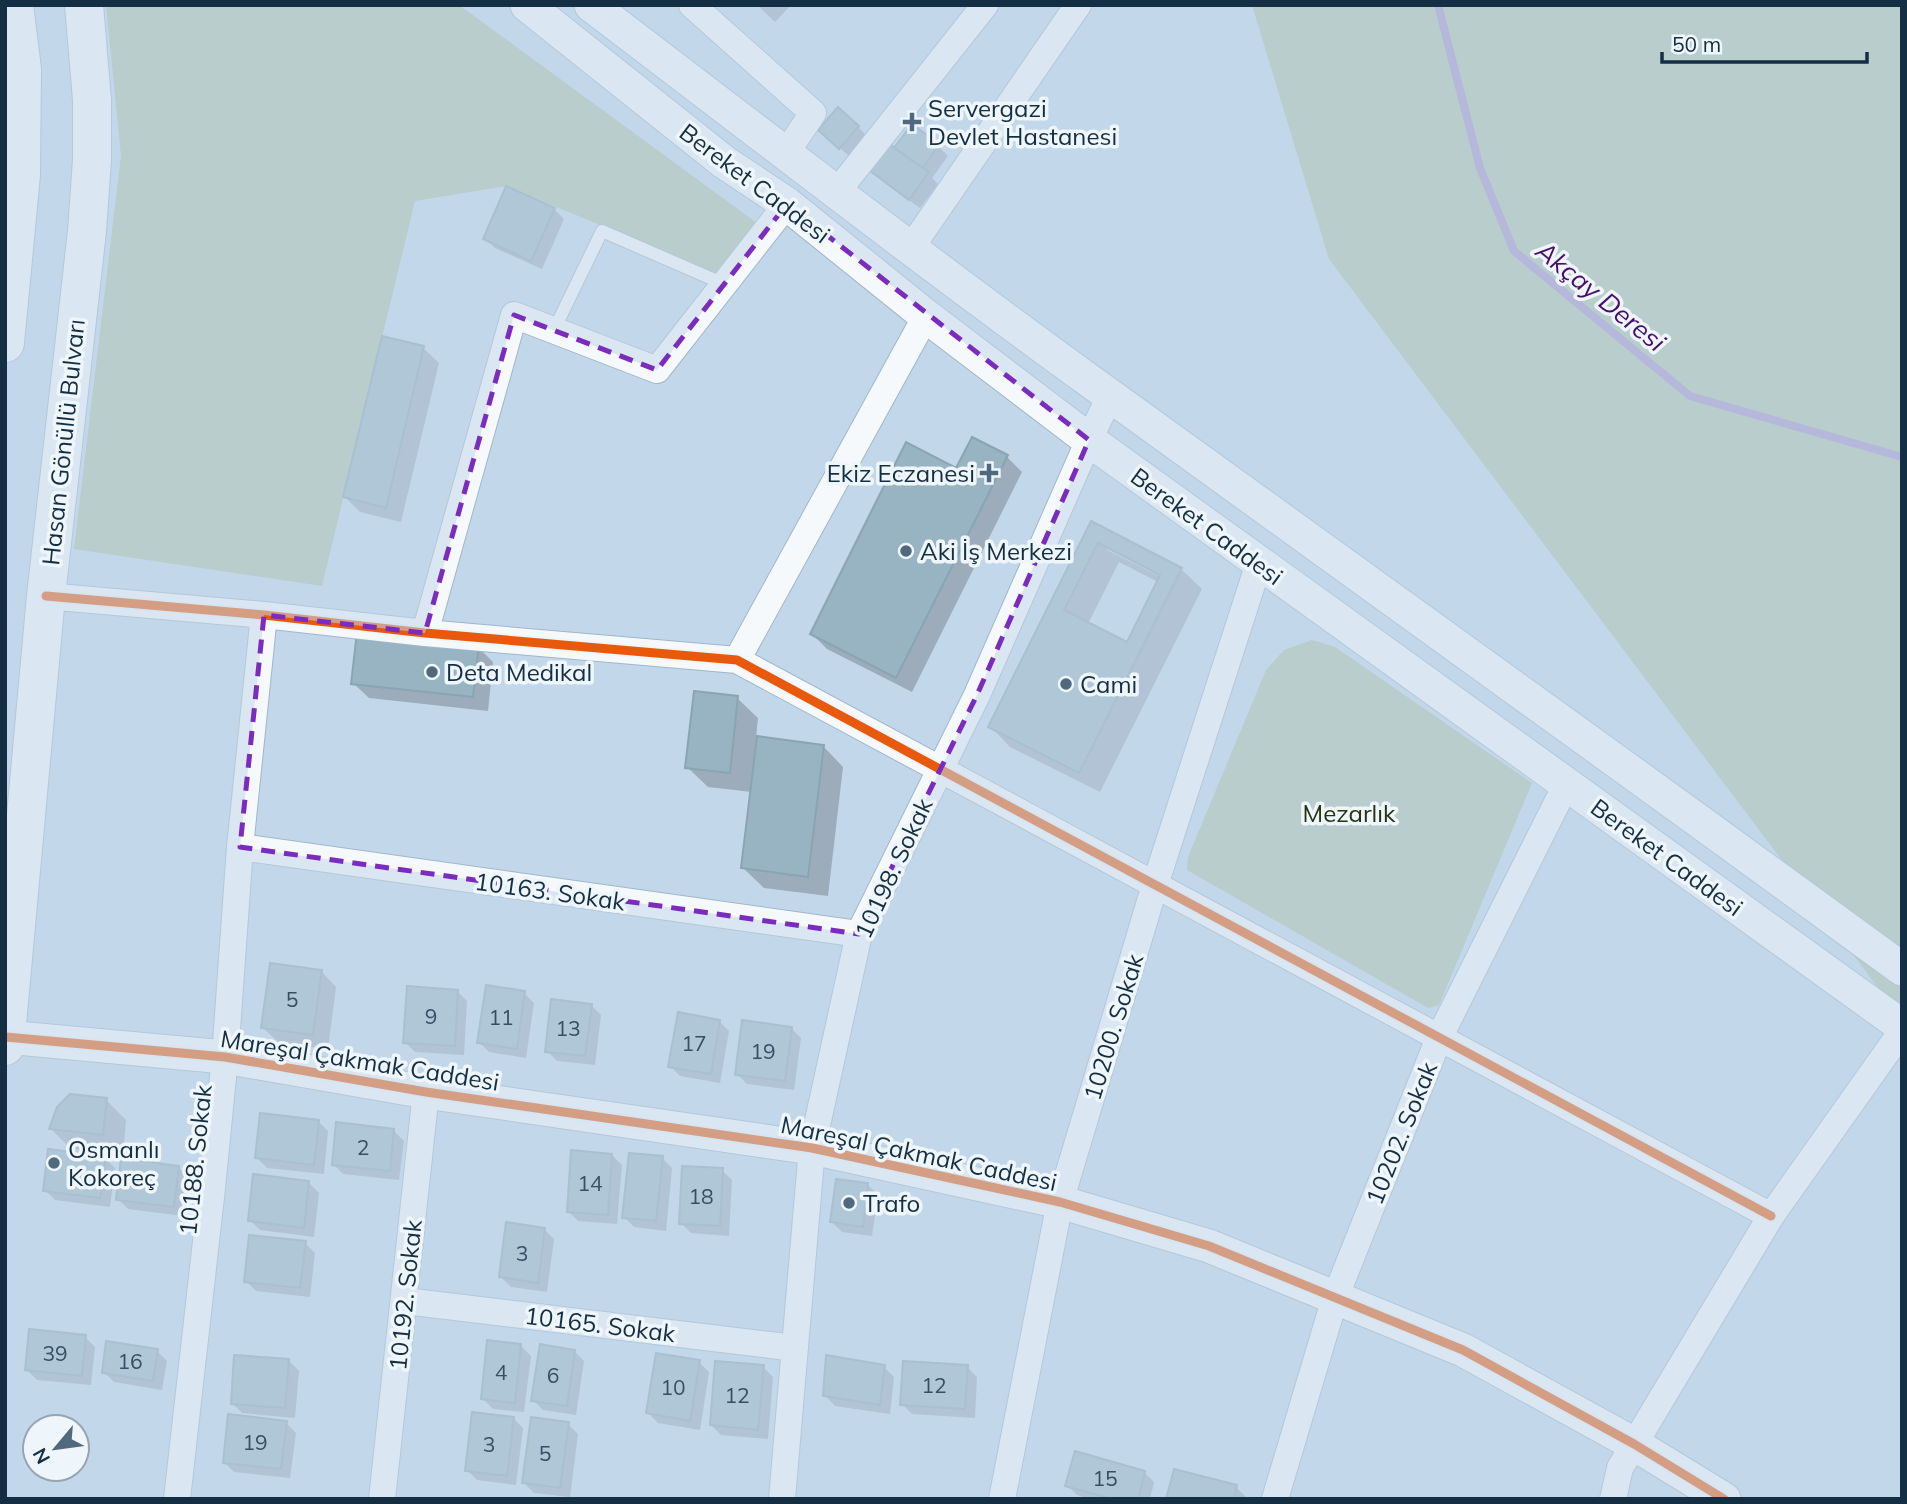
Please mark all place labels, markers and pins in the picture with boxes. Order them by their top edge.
place label: Servergazi Devlet Hastanesi [928,93,1117,151]
marker: Servergazi Devlet Hastanesi [902,112,922,132]
place label: Ekiz Eczanesi [827,458,975,488]
marker: Ekiz Eczanesi [981,465,997,481]
place label: Aki İş Merkezi [920,536,1072,566]
marker: Aki İş Merkezi [898,543,914,559]
place label: Deta Medikal [446,657,592,687]
marker: Deta Medikal [424,664,440,680]
place label: Cami [1080,669,1137,699]
marker: Cami [1058,676,1074,692]
place label: Osmanlı Kokoreç [68,1134,159,1192]
marker: Osmanlı Kokoreç [46,1155,62,1171]
place label: Trafo [863,1188,920,1218]
marker: Trafo [841,1195,857,1211]

